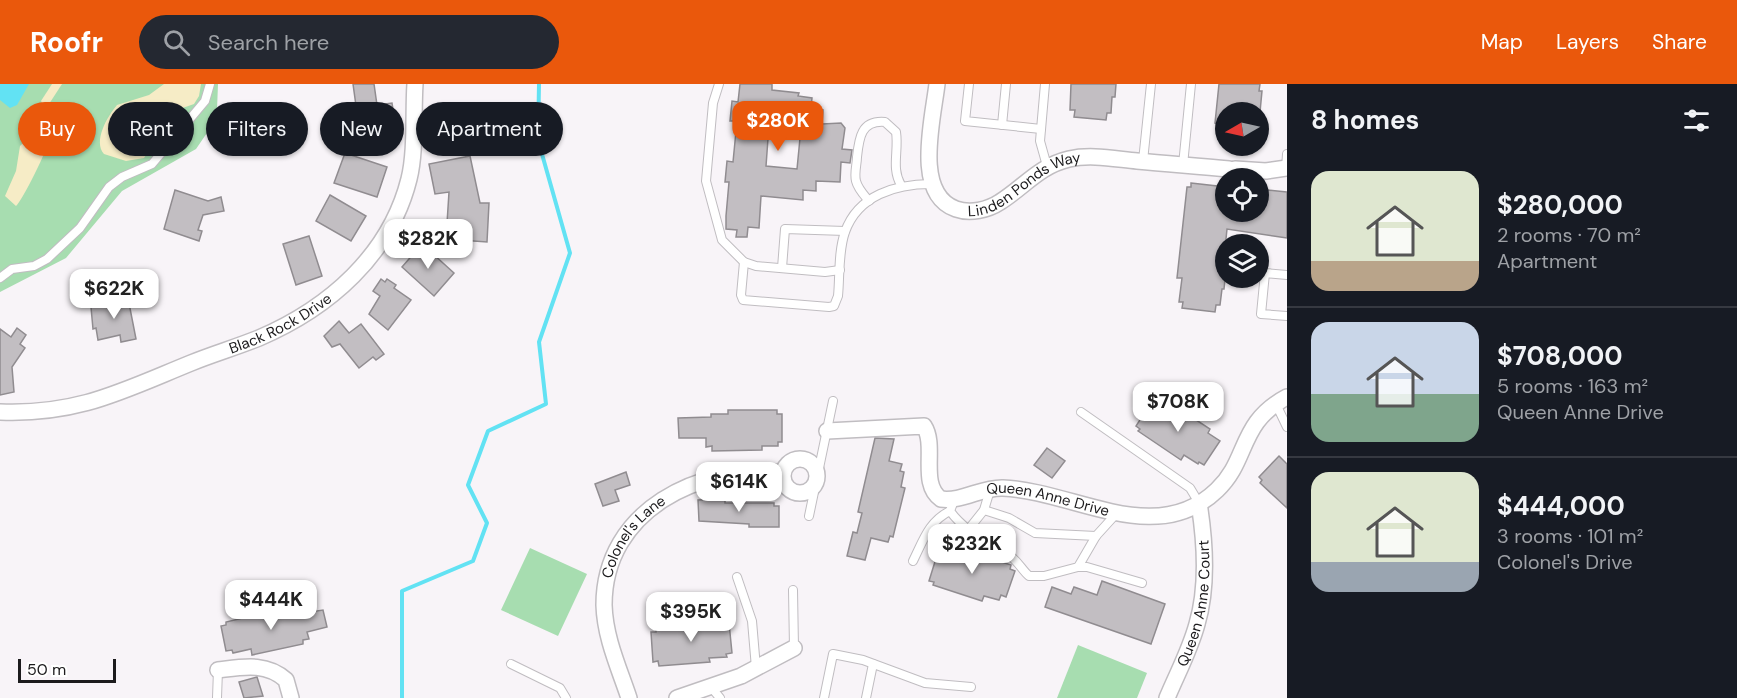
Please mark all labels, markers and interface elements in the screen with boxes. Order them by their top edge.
search box [139,15,559,69]
text: Roofr [30,24,103,61]
icon: search [160,26,193,59]
text: Search here [208,28,329,57]
text: Map [1481,28,1523,56]
text: Layers [1556,28,1619,56]
text: Share [1652,28,1707,56]
pin: $280K [736,101,820,152]
chip: Buy [18,102,96,156]
chip: Rent [108,102,194,156]
chip: Filters [206,102,308,156]
chip: New [320,102,404,156]
chip: Apartment [416,102,563,156]
north arrow [1215,102,1269,156]
map controls [1215,102,1269,288]
text: 8 homes [1311,103,1419,137]
icon: filters [1680,104,1713,137]
text: $280K [746,107,810,133]
street label: Linden Ponds Way [967,147,1082,221]
button: locate [1215,168,1269,222]
text: $280,000 [1497,188,1623,222]
icon: home [1359,195,1431,267]
pin: $282K [386,219,470,270]
text: 2 rooms · 70 m² [1497,222,1641,248]
text: $282K [398,225,458,251]
button: layers [1215,234,1269,288]
text: Apartment [1497,248,1597,274]
pin: $622K [72,269,156,320]
text: $622K [84,275,144,301]
street label: Black Rock Drive [226,289,336,358]
text: $708,000 [1497,339,1623,373]
icon: home [1359,346,1431,418]
text: 5 rooms · 163 m² [1497,373,1648,399]
pin: $708K [1136,382,1220,433]
text: $708K [1147,388,1209,414]
text: Queen Anne Drive [1497,399,1664,425]
pin: $614K [697,462,781,513]
text: $614K [710,468,768,494]
street label: Queen Anne Drive [985,478,1111,521]
text: $444,000 [1497,489,1625,523]
street label: Colonel's Lane [597,491,669,580]
icon: home [1359,496,1431,568]
text: 3 rooms · 101 m² [1497,523,1643,549]
pin: $232K [930,524,1014,575]
text: $232K [942,530,1002,556]
street label: Queen Anne Court [1172,539,1214,670]
text: Colonel's Drive [1497,549,1633,575]
pin: $444K [229,580,313,631]
text: $444K [239,586,303,612]
pin: $395K [649,592,733,643]
text: $395K [660,598,722,624]
scale bar [18,656,116,684]
text: 50 m [27,659,66,680]

